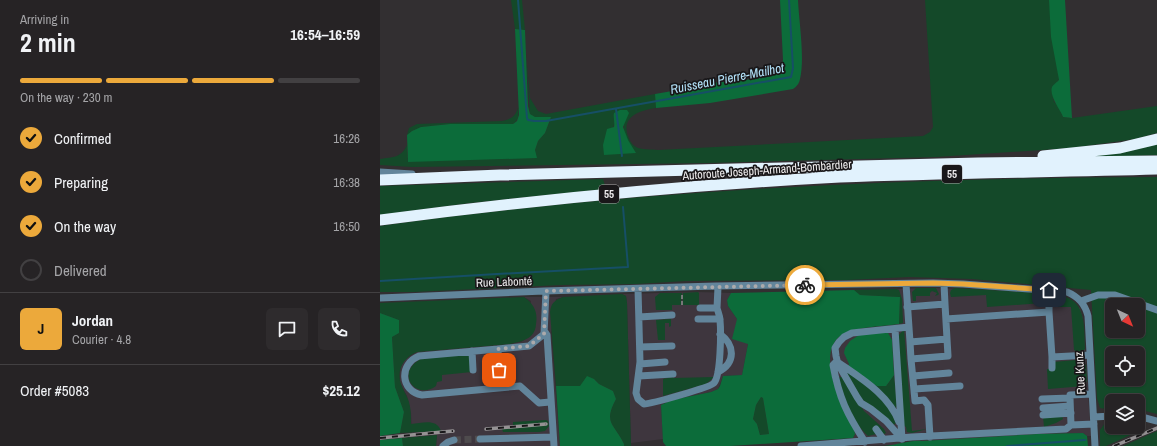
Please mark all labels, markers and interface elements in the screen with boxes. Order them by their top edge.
text: Arriving in [20,11,69,28]
text: 16:54–16:59 [290,24,360,45]
text: 2 min [20,25,76,60]
water label: Ruisseau Pierre-Mailhot [669,59,786,98]
text: On the way · 230 m [20,89,112,106]
icon: check [20,127,42,149]
text: Confirmed [54,128,111,149]
text: 16:26 [333,130,360,147]
street label: Autoroute Joseph-Armand-Bombardier [681,156,853,184]
road number: 55 [942,165,962,183]
icon: check [20,171,42,193]
text: Preparing [54,172,108,193]
text: 16:38 [333,174,360,191]
road number: 55 [599,185,619,203]
icon: check [20,215,42,237]
text: On the way [54,216,116,237]
text: 16:50 [333,218,360,235]
text: Delivered [54,260,107,281]
courier [785,265,825,305]
street label: Rue Labonté [476,273,532,291]
pin [1032,273,1066,307]
icon: bike [794,274,816,296]
icon: home [1038,279,1060,301]
north arrow [1105,298,1145,338]
map controls [1105,298,1145,434]
button: chat [266,308,308,350]
button: phone [318,308,360,350]
text: Jordan [72,310,113,331]
text: J [38,318,44,339]
text: Courier · 4.8 [72,331,131,348]
button: locate [1105,346,1145,386]
street label: Rue Kunz [1071,351,1089,395]
pin [482,353,516,387]
icon: bag [488,359,510,381]
text: Order #5083 [20,380,89,401]
text: $25.12 [322,380,360,401]
button: layers [1105,394,1145,434]

